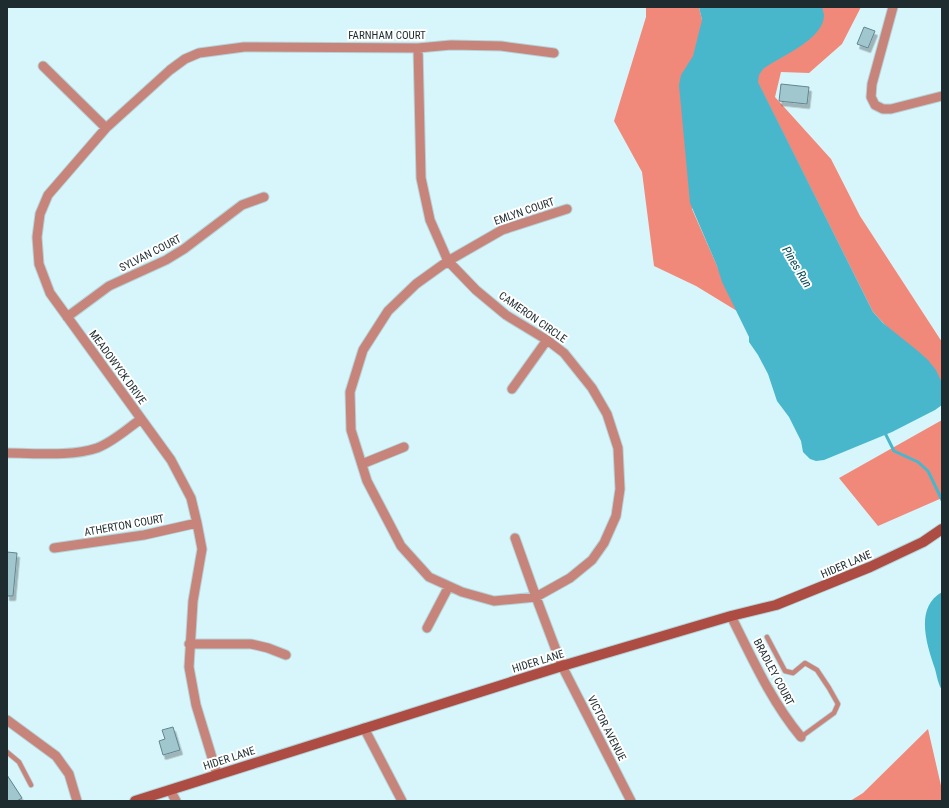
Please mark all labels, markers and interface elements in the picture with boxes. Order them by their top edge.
street label: FARNHAM COURT [348,29,426,42]
street label: EMLYN COURT [492,195,556,228]
street label: SYLVAN COURT [117,232,183,275]
water label: Pines Run [779,244,815,290]
street label: CAMERON CIRCLE [496,289,570,346]
street label: MEADOWYCK DRIVE [86,328,149,407]
street label: ATHERTON COURT [83,512,165,539]
street label: HIDER LANE [819,548,874,581]
street label: BRADLEY COURT [751,637,797,708]
street label: HIDER LANE [511,647,566,676]
street label: VICTOR AVENUE [585,693,629,764]
street label: HIDER LANE [202,744,257,773]

